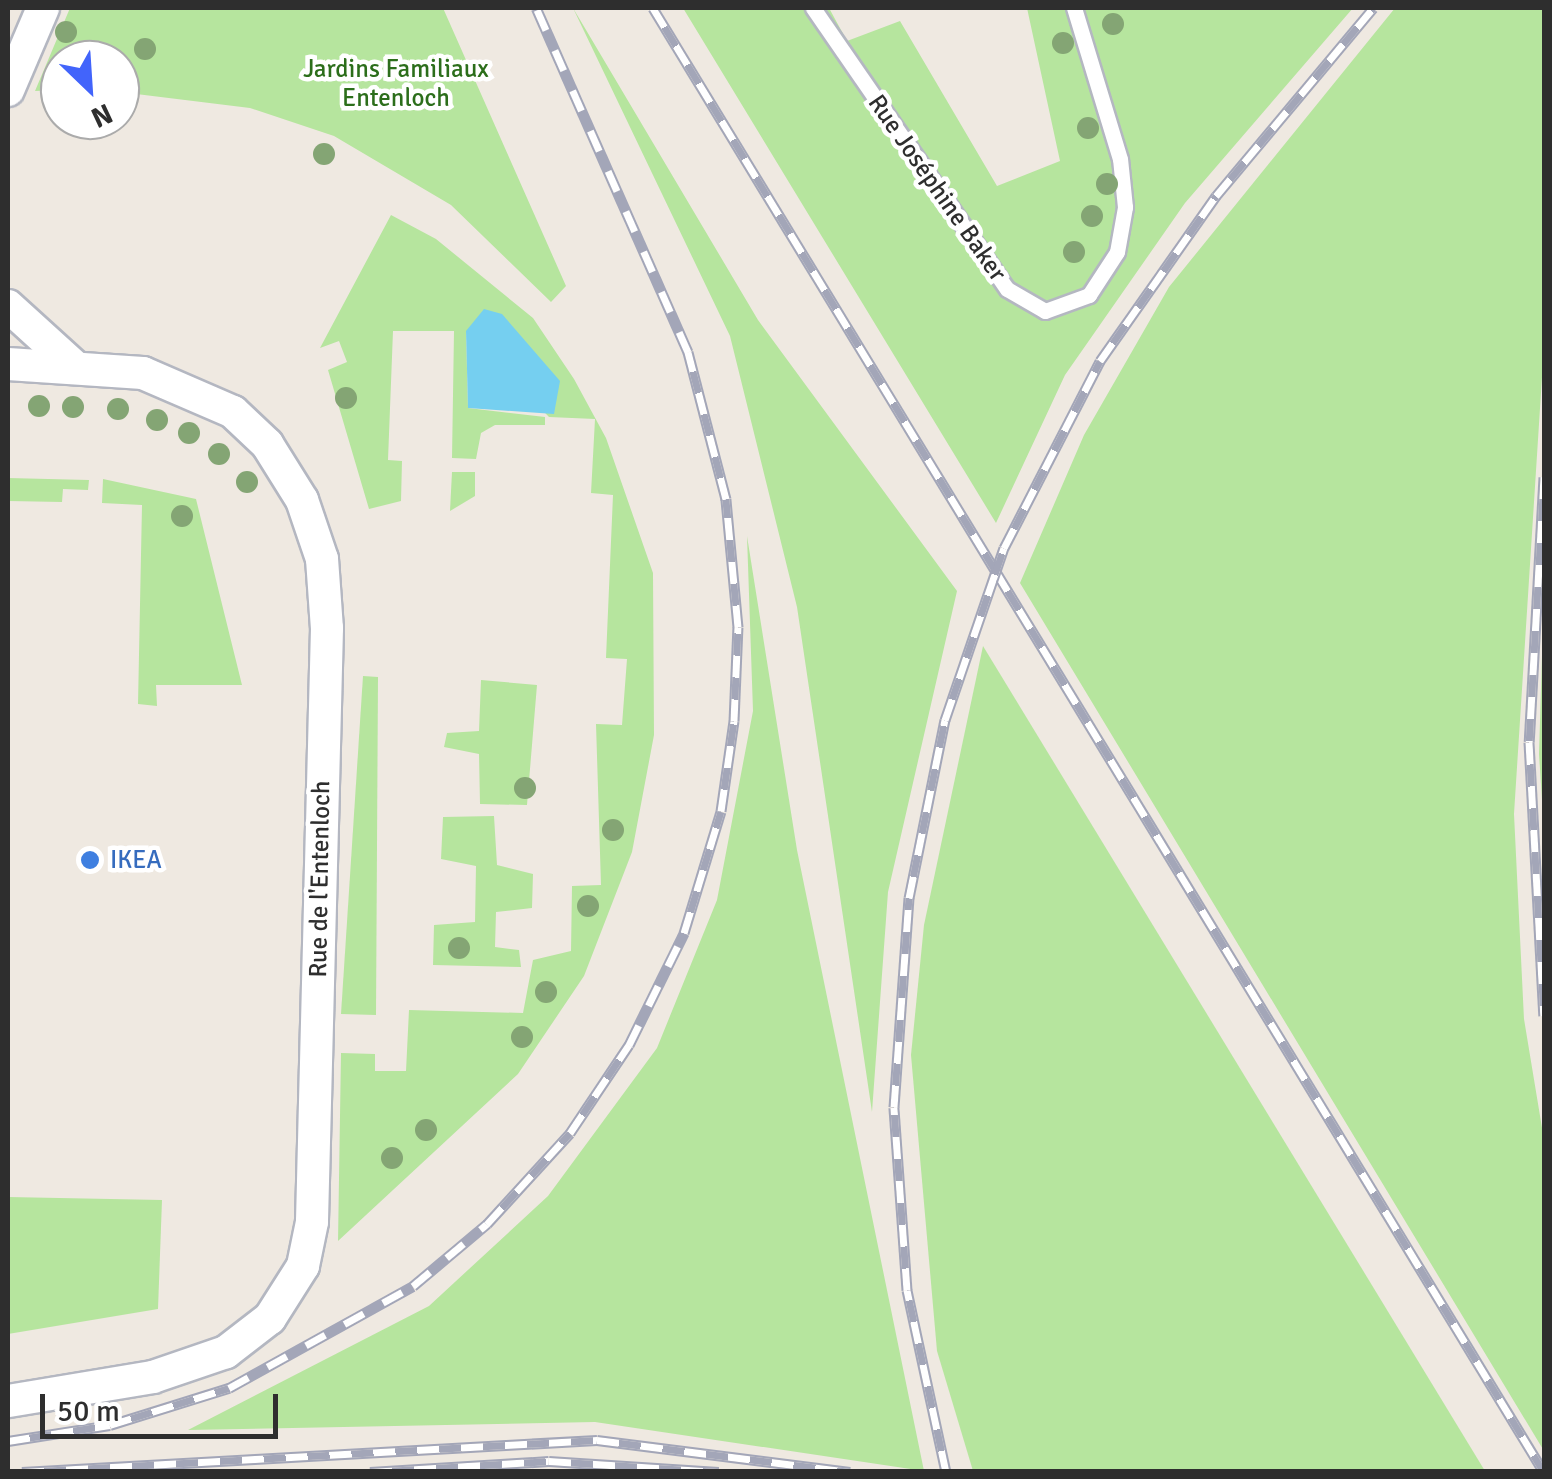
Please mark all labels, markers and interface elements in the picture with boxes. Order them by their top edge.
north arrow [40,40,140,140]
park label: Jardins Familiaux Entenloch [303,55,489,114]
street label: Rue Joséphine Baker [861,89,1013,287]
text: N [86,96,118,135]
street label: Rue de l'Entenloch [303,780,337,978]
place label: IKEA [110,845,162,875]
marker: IKEA [79,849,101,871]
scale bar [45,1374,282,1436]
text: 50 m [57,1393,120,1430]

